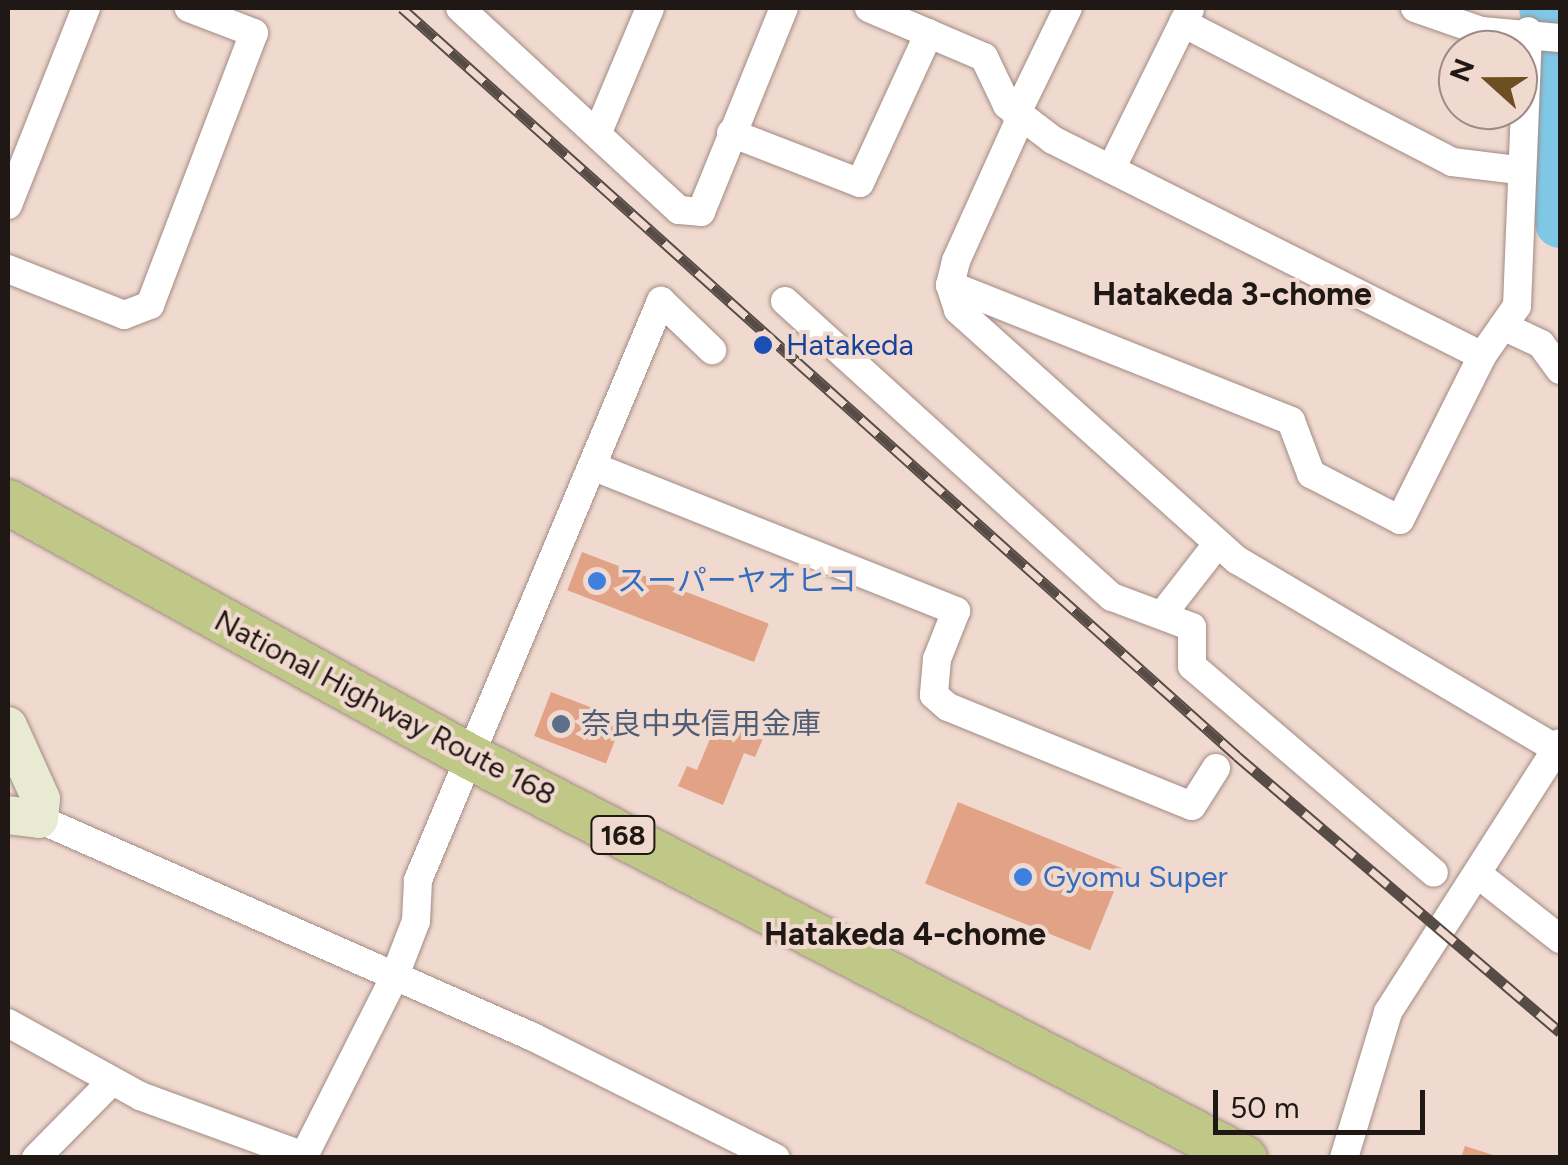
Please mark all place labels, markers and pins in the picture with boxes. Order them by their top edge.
place label: Hatakeda [786,327,914,363]
marker: Hatakeda [750,332,776,358]
place label: スーパーヤオヒコ [617,563,857,599]
marker: スーパーヤオヒコ [586,570,608,592]
place label: 奈良中央信用金庫 [581,706,821,742]
marker: 奈良中央信用金庫 [550,713,572,735]
place label: Gyomu Super [1043,859,1228,895]
marker: Gyomu Super [1012,866,1034,888]

